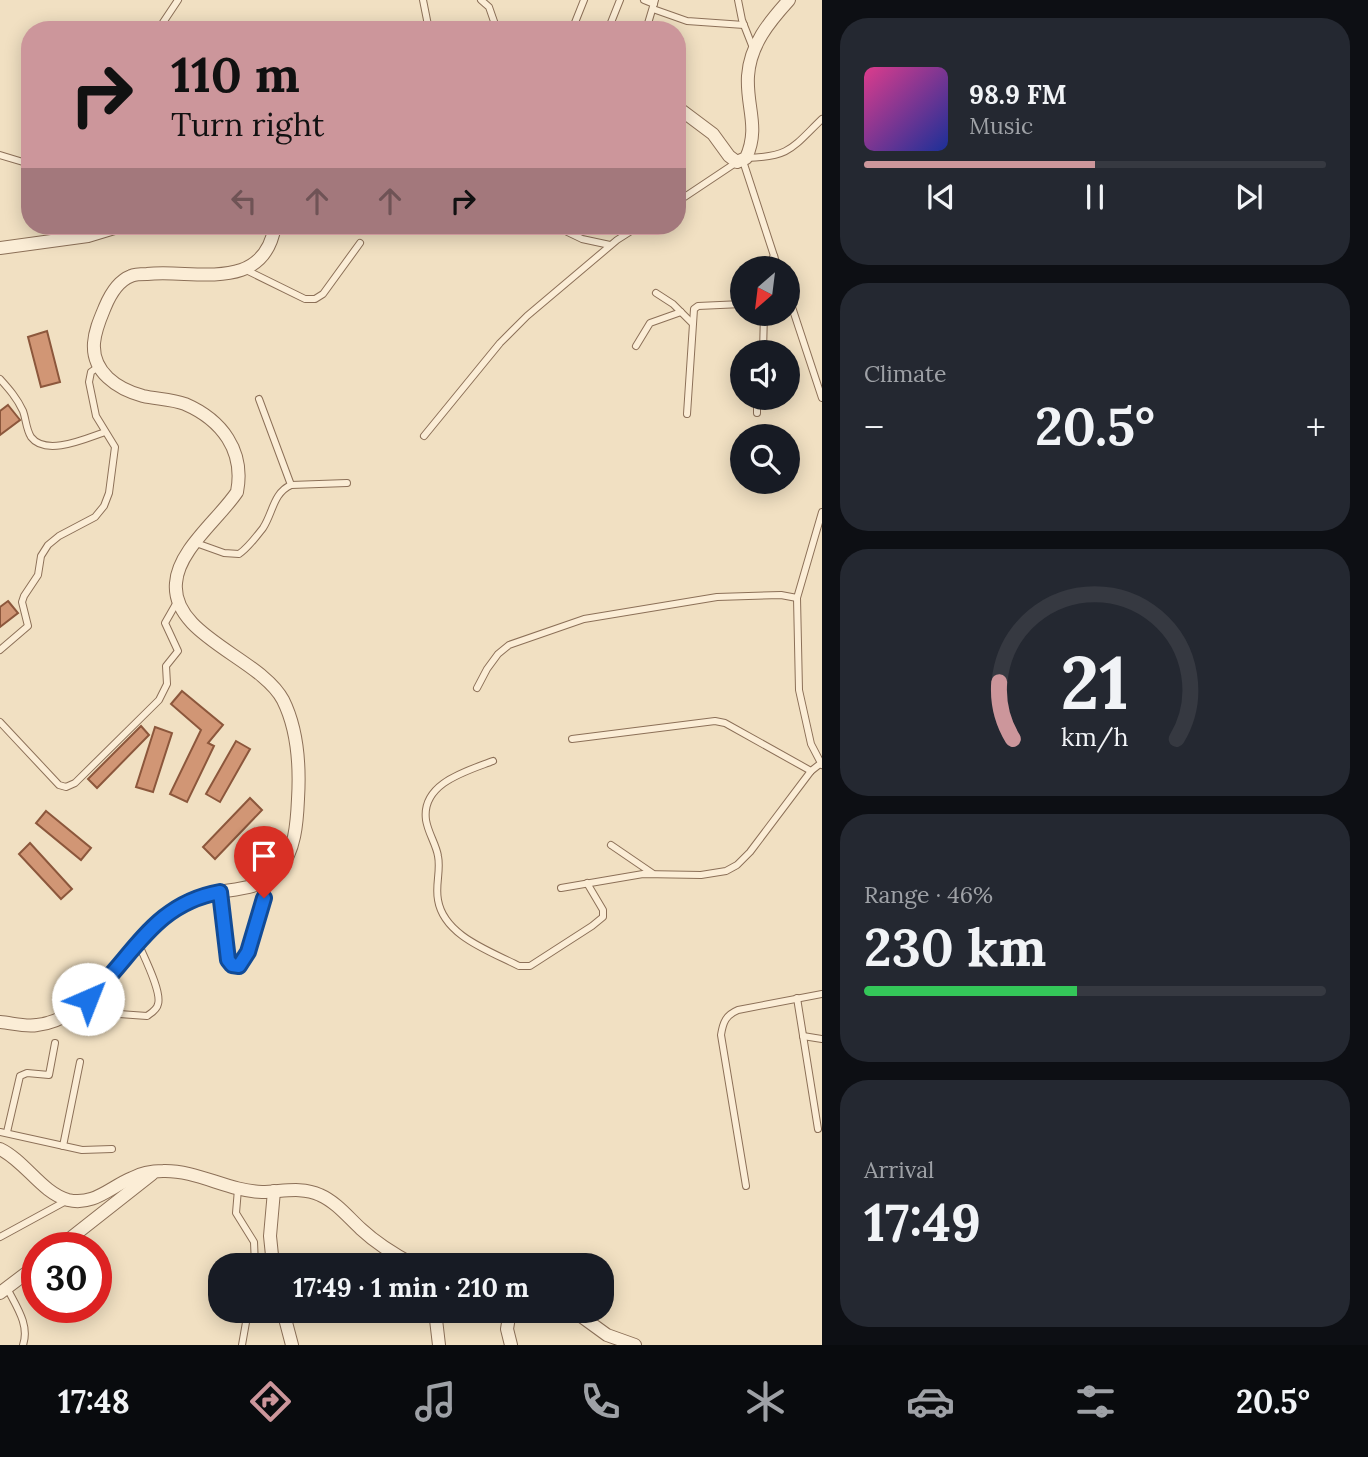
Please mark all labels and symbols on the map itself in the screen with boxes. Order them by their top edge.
north arrow [730,256,800,326]
pin [234,826,294,898]
position arrow [51,962,125,1036]
speed limit sign: 30 [21,1232,112,1323]

